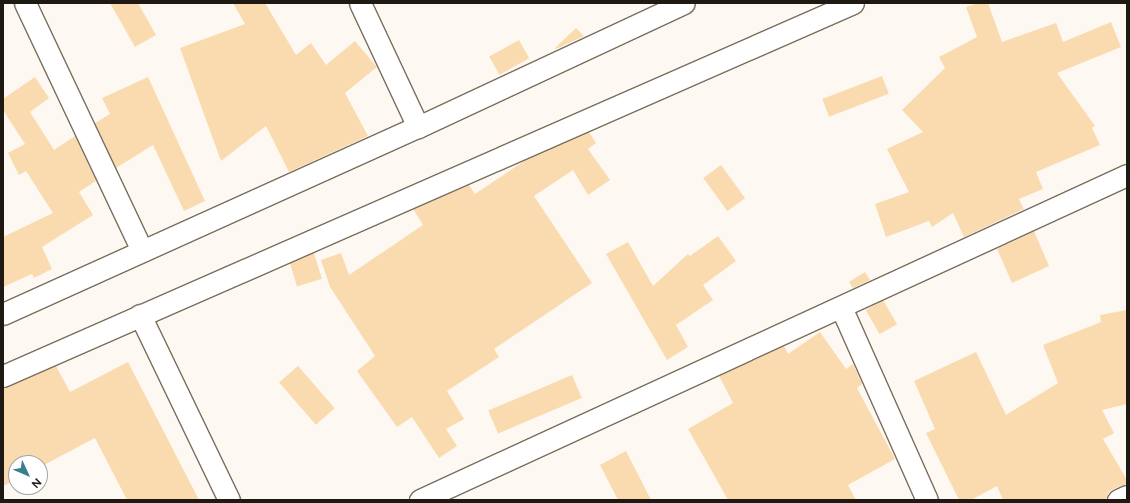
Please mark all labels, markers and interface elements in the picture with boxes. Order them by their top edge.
north arrow [8,455,48,495]
text: N [29,475,44,491]

